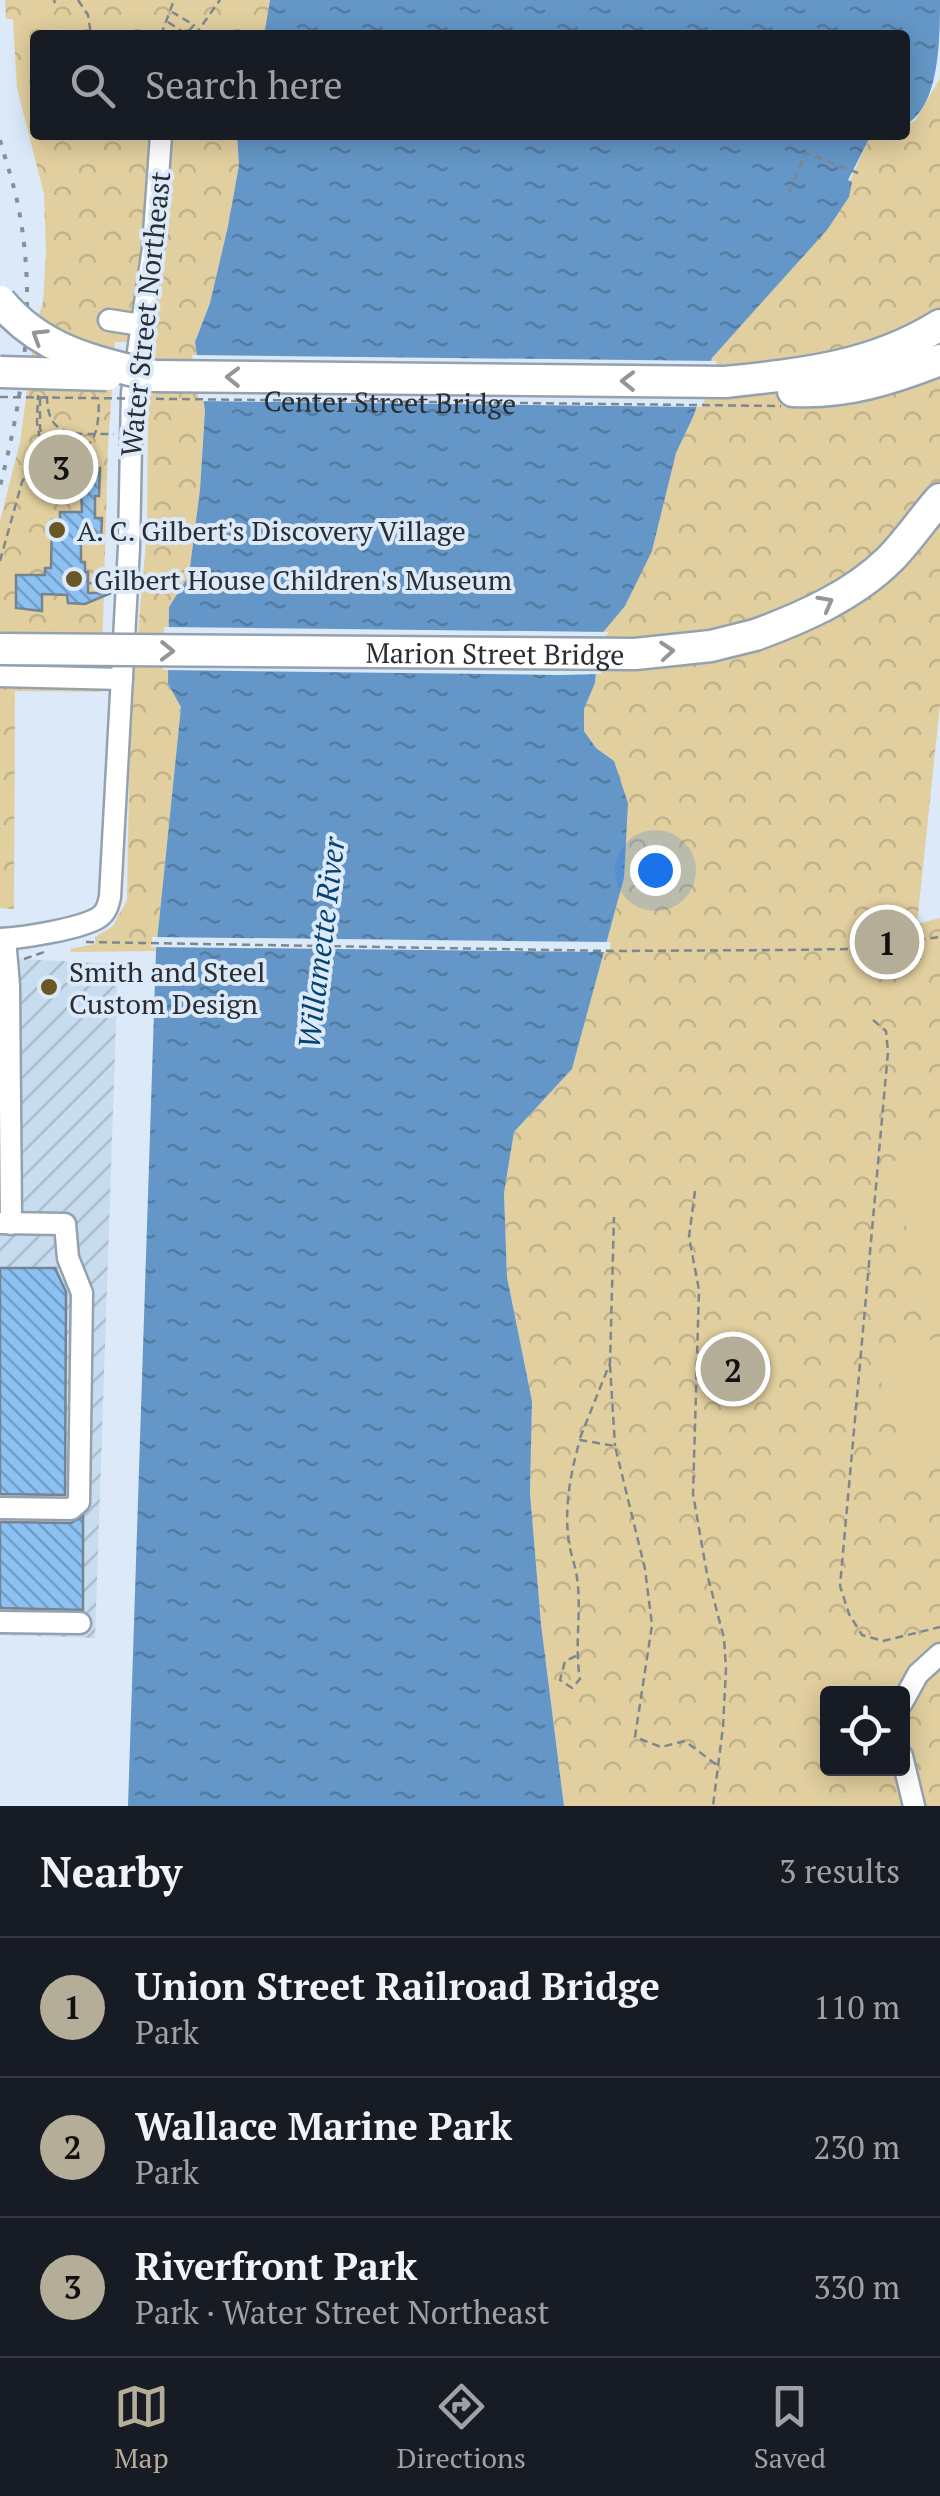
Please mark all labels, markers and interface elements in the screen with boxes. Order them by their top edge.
search box [30,30,910,140]
icon: search [65,58,120,113]
text: Search here [145,60,343,110]
street label: Water Street Northeast [112,169,178,458]
one-way arrow [32,329,50,348]
one-way arrow [224,366,240,388]
one-way arrow [619,370,634,392]
street label: Center Street Bridge [263,382,516,421]
pin: 3 [28,430,94,504]
place label: A. C. Gilbert's Discovery Village [77,512,466,549]
marker: A. C. Gilbert's Discovery Village [46,519,68,541]
place label: Gilbert House Children's Museum [94,561,512,598]
marker: Gilbert House Children's Museum [63,568,85,590]
one-way arrow [815,596,833,616]
street label: Marion Street Bridge [365,633,625,672]
one-way arrow [160,640,176,661]
one-way arrow [660,641,676,663]
water label: Willamette River [288,834,354,1051]
your location [630,845,681,896]
pin: 1 [854,904,920,980]
place label: Smith and Steel Custom Design [69,953,265,1022]
marker: Smith and Steel Custom Design [38,976,60,998]
pin: 2 [700,1332,766,1406]
map controls [820,1686,910,1776]
button: locate [820,1686,910,1776]
text: Nearby [40,1843,182,1899]
text: 3 results [779,1850,900,1892]
text: Union Street Railroad Bridge [135,1961,660,2011]
text: 1 [63,1986,82,2028]
text: 110 m [813,1986,900,2028]
text: Park [135,2011,199,2053]
text: Wallace Marine Park [135,2101,512,2151]
text: 2 [63,2126,82,2168]
text: 230 m [813,2126,900,2168]
text: Park [135,2151,199,2193]
text: Riverfront Park [135,2241,417,2291]
text: 3 [63,2266,82,2308]
text: 330 m [813,2266,900,2308]
text: Park · Water Street Northeast [135,2291,549,2333]
tab: Map [114,2379,169,2476]
tab: Directions [397,2379,526,2476]
tab: Saved [754,2379,826,2476]

